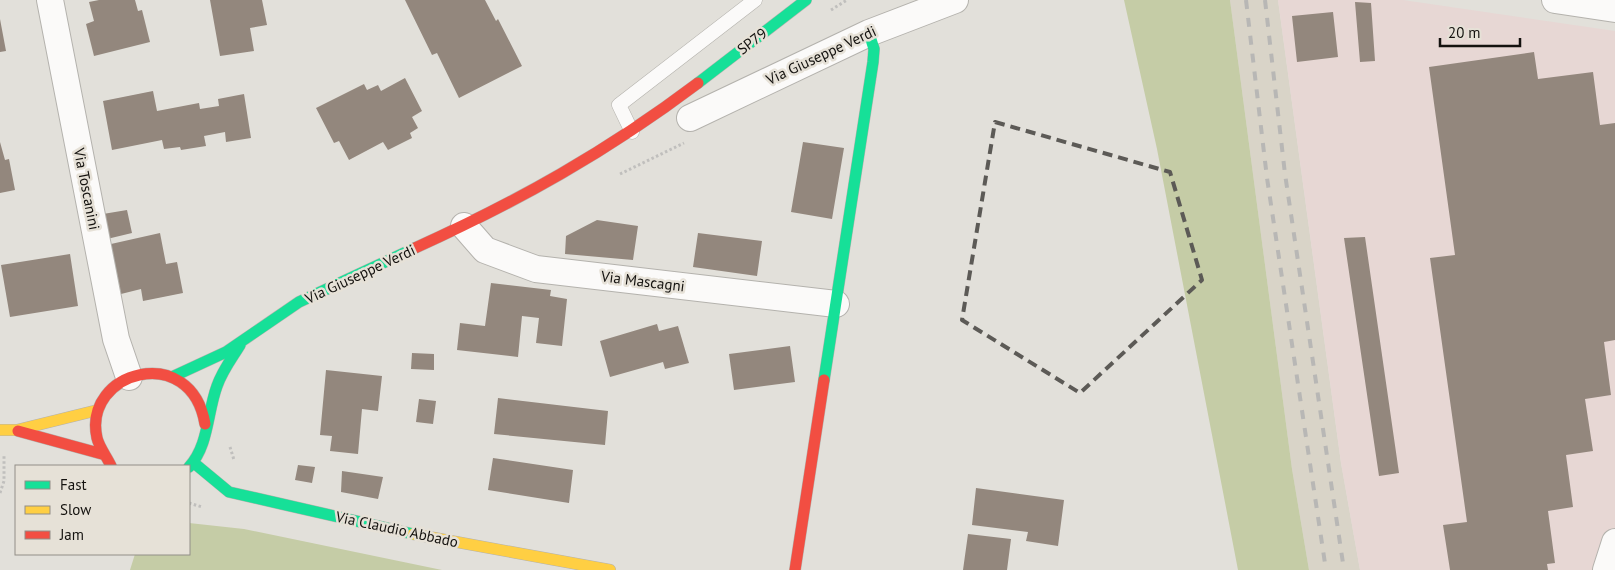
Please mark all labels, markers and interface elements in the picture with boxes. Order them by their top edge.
scale bar [1440,15,1520,47]
street label: Via Giuseppe Verdi [762,21,879,89]
text: 20 m [1448,23,1481,42]
street label: SP79 [733,24,771,58]
street label: Via Toscanini [70,145,104,232]
street label: Via Giuseppe Verdi [301,240,418,308]
street label: Via Mascagni [599,266,686,296]
legend [15,465,190,555]
text: Fast [60,475,87,494]
text: Slow [60,500,91,519]
street label: Via Claudio Abbado [333,507,460,551]
text: Jam [59,525,84,544]

